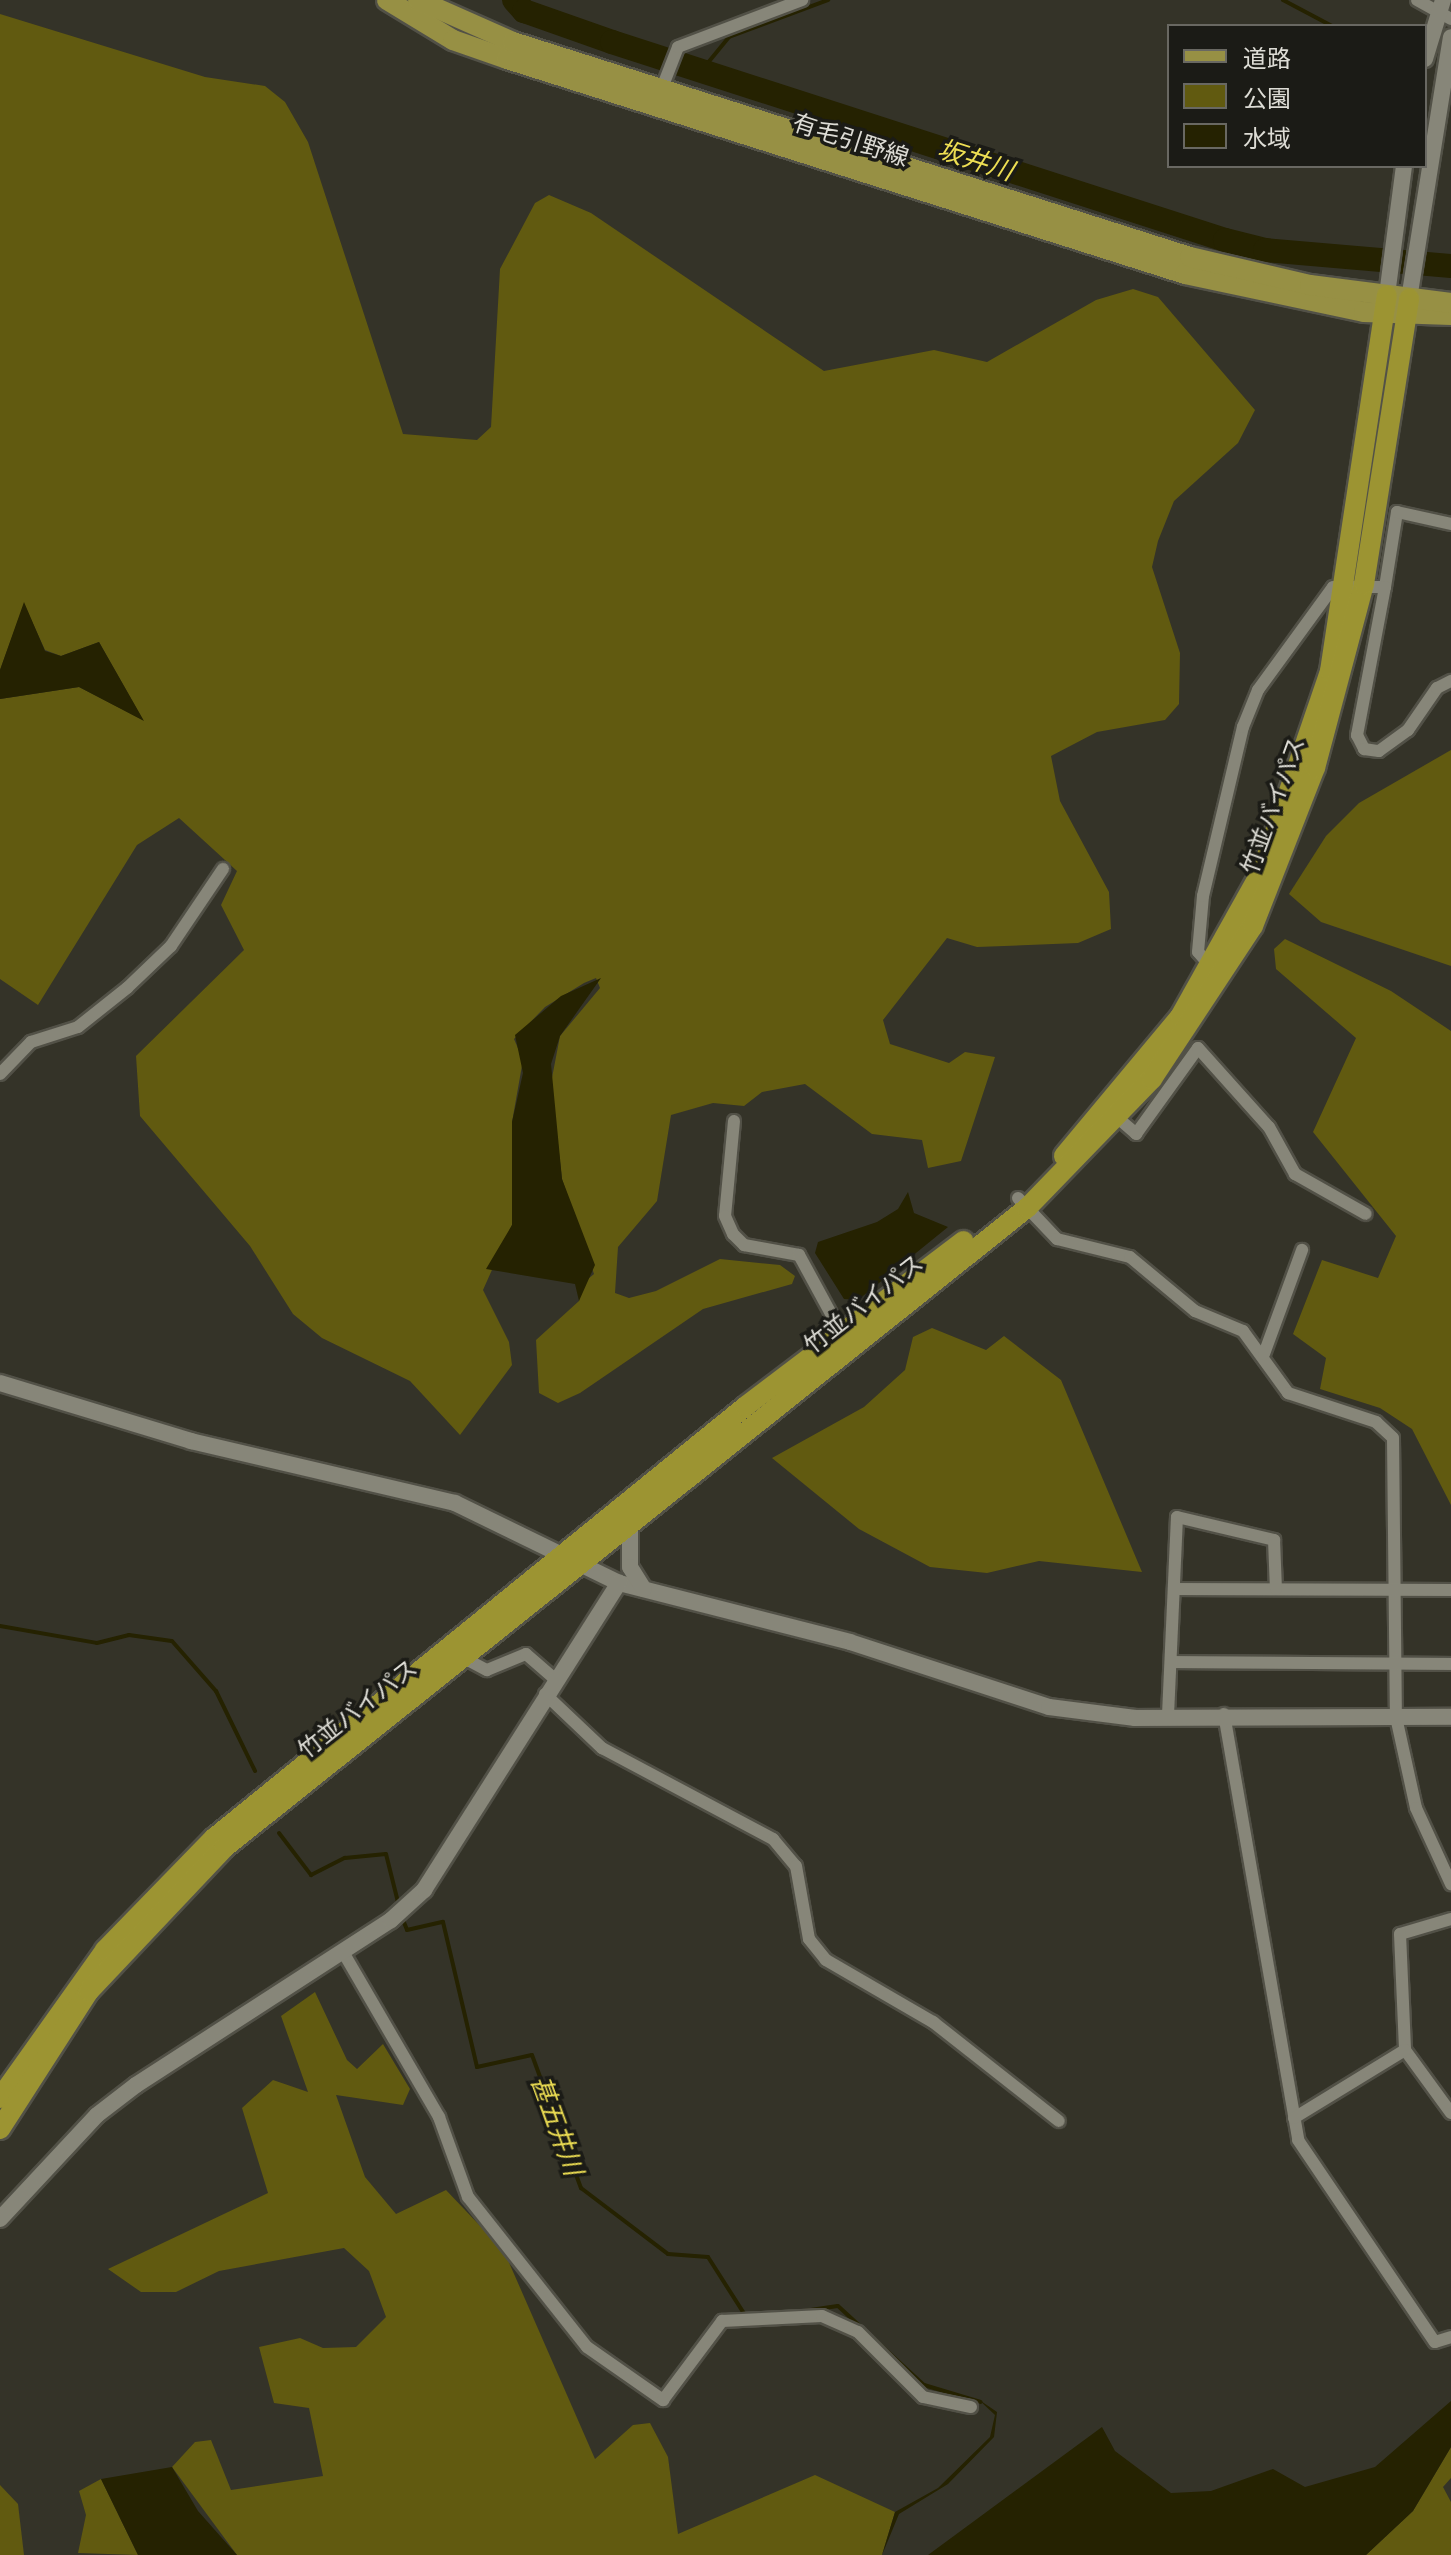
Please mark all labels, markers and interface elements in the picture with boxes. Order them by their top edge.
legend [1167,24,1427,168]
text: 道路 [1243,43,1291,72]
text: 公園 [1243,83,1291,112]
street label: 有毛引野線 [789,107,913,171]
text: 水域 [1243,123,1291,152]
water label: 坂井川 [934,132,1018,186]
street label: 竹並バイパス [1234,732,1310,878]
street label: 竹並バイパス [797,1247,929,1359]
street label: 竹並バイパス [291,1652,423,1764]
water label: 甚五井川 [526,2071,590,2179]

